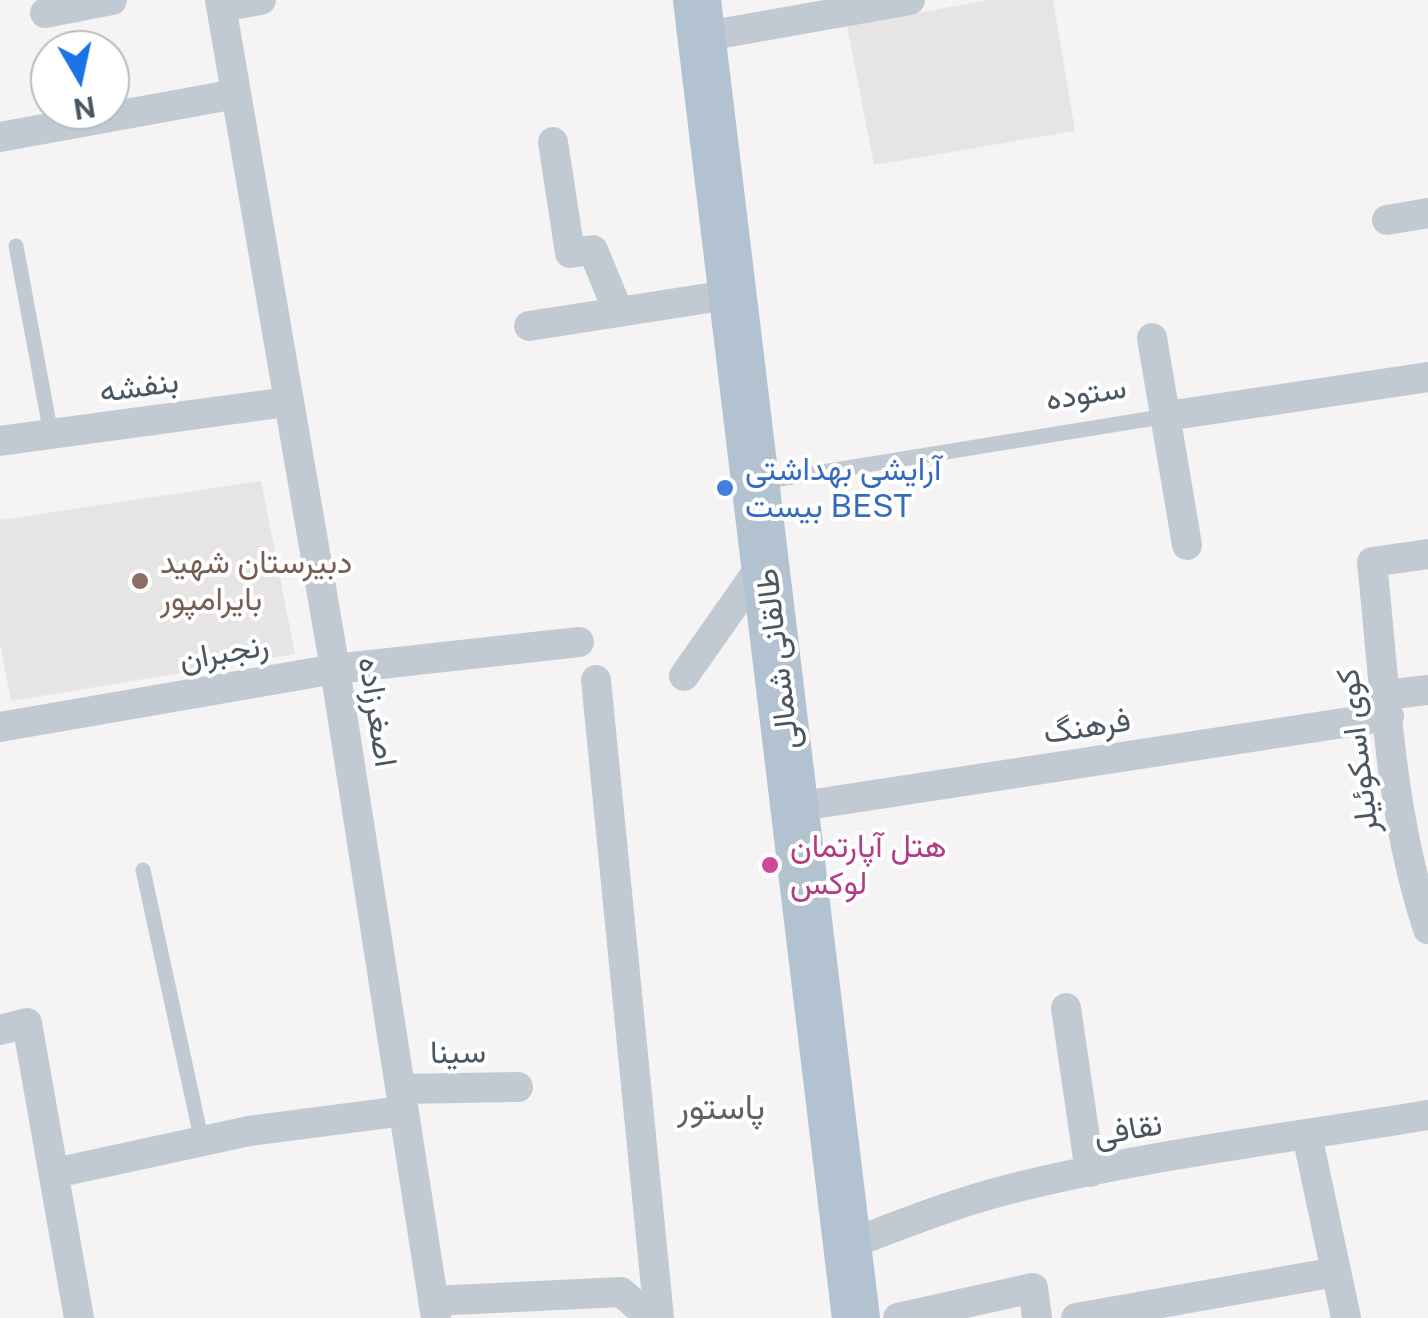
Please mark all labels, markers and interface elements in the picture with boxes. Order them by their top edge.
north arrow [30,30,130,130]
text: N [71,90,98,126]
street label: بنفشه [97,362,181,412]
street label: ستوده [1043,369,1129,419]
place label: آرایشی بهداشتی بیست BEST [745,451,941,526]
marker: آرایشی بهداشتی بیست BEST [714,477,736,499]
place label: دبیرستان شهید بایرامپور [160,544,352,619]
street label: طالقانی شمالی [748,566,808,752]
marker: دبیرستان شهید بایرامپور [129,570,151,592]
street label: رنجبران [176,626,272,680]
street label: اصغرزاده [349,654,405,770]
street label: کوی اسکوئیلر [1329,666,1387,836]
street label: فرهنگ [1041,701,1133,753]
place label: هتل آپارتمان لوکس [790,828,946,903]
marker: هتل آپارتمان لوکس [759,854,781,876]
street label: سینا [430,1033,486,1073]
district label: پاستور [677,1087,765,1129]
street label: نقافی [1091,1105,1165,1155]

